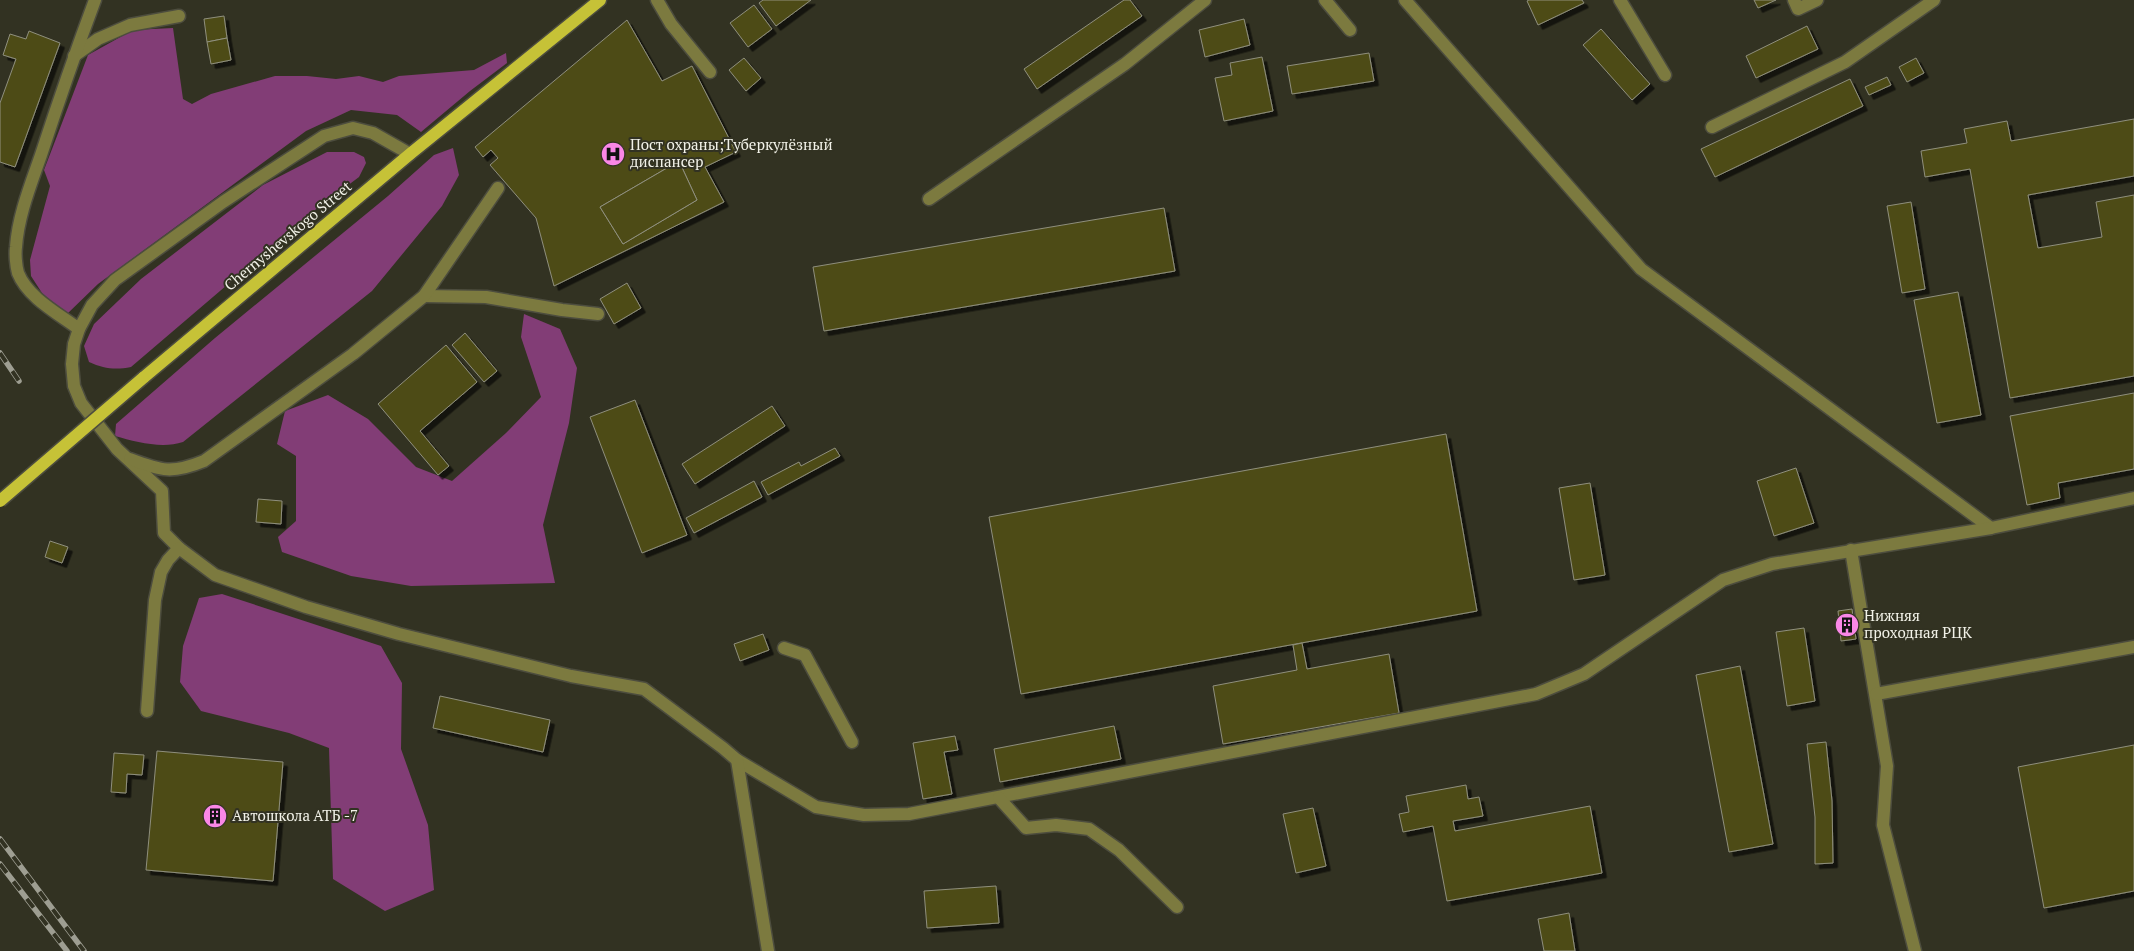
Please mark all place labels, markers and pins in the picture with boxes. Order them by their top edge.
place label: Пост охраны;Туберкулёзный диспансер [630,134,833,171]
hospital icon: Пост охраны;Туберкулёзный диспансер [600,141,626,167]
place label: Нижняя проходная РЦК [1864,605,1972,642]
building icon: Нижняя проходная РЦК [1834,612,1860,638]
building icon: Автошкола АТБ -7 [202,803,228,829]
place label: Автошкола АТБ -7 [232,805,358,825]

